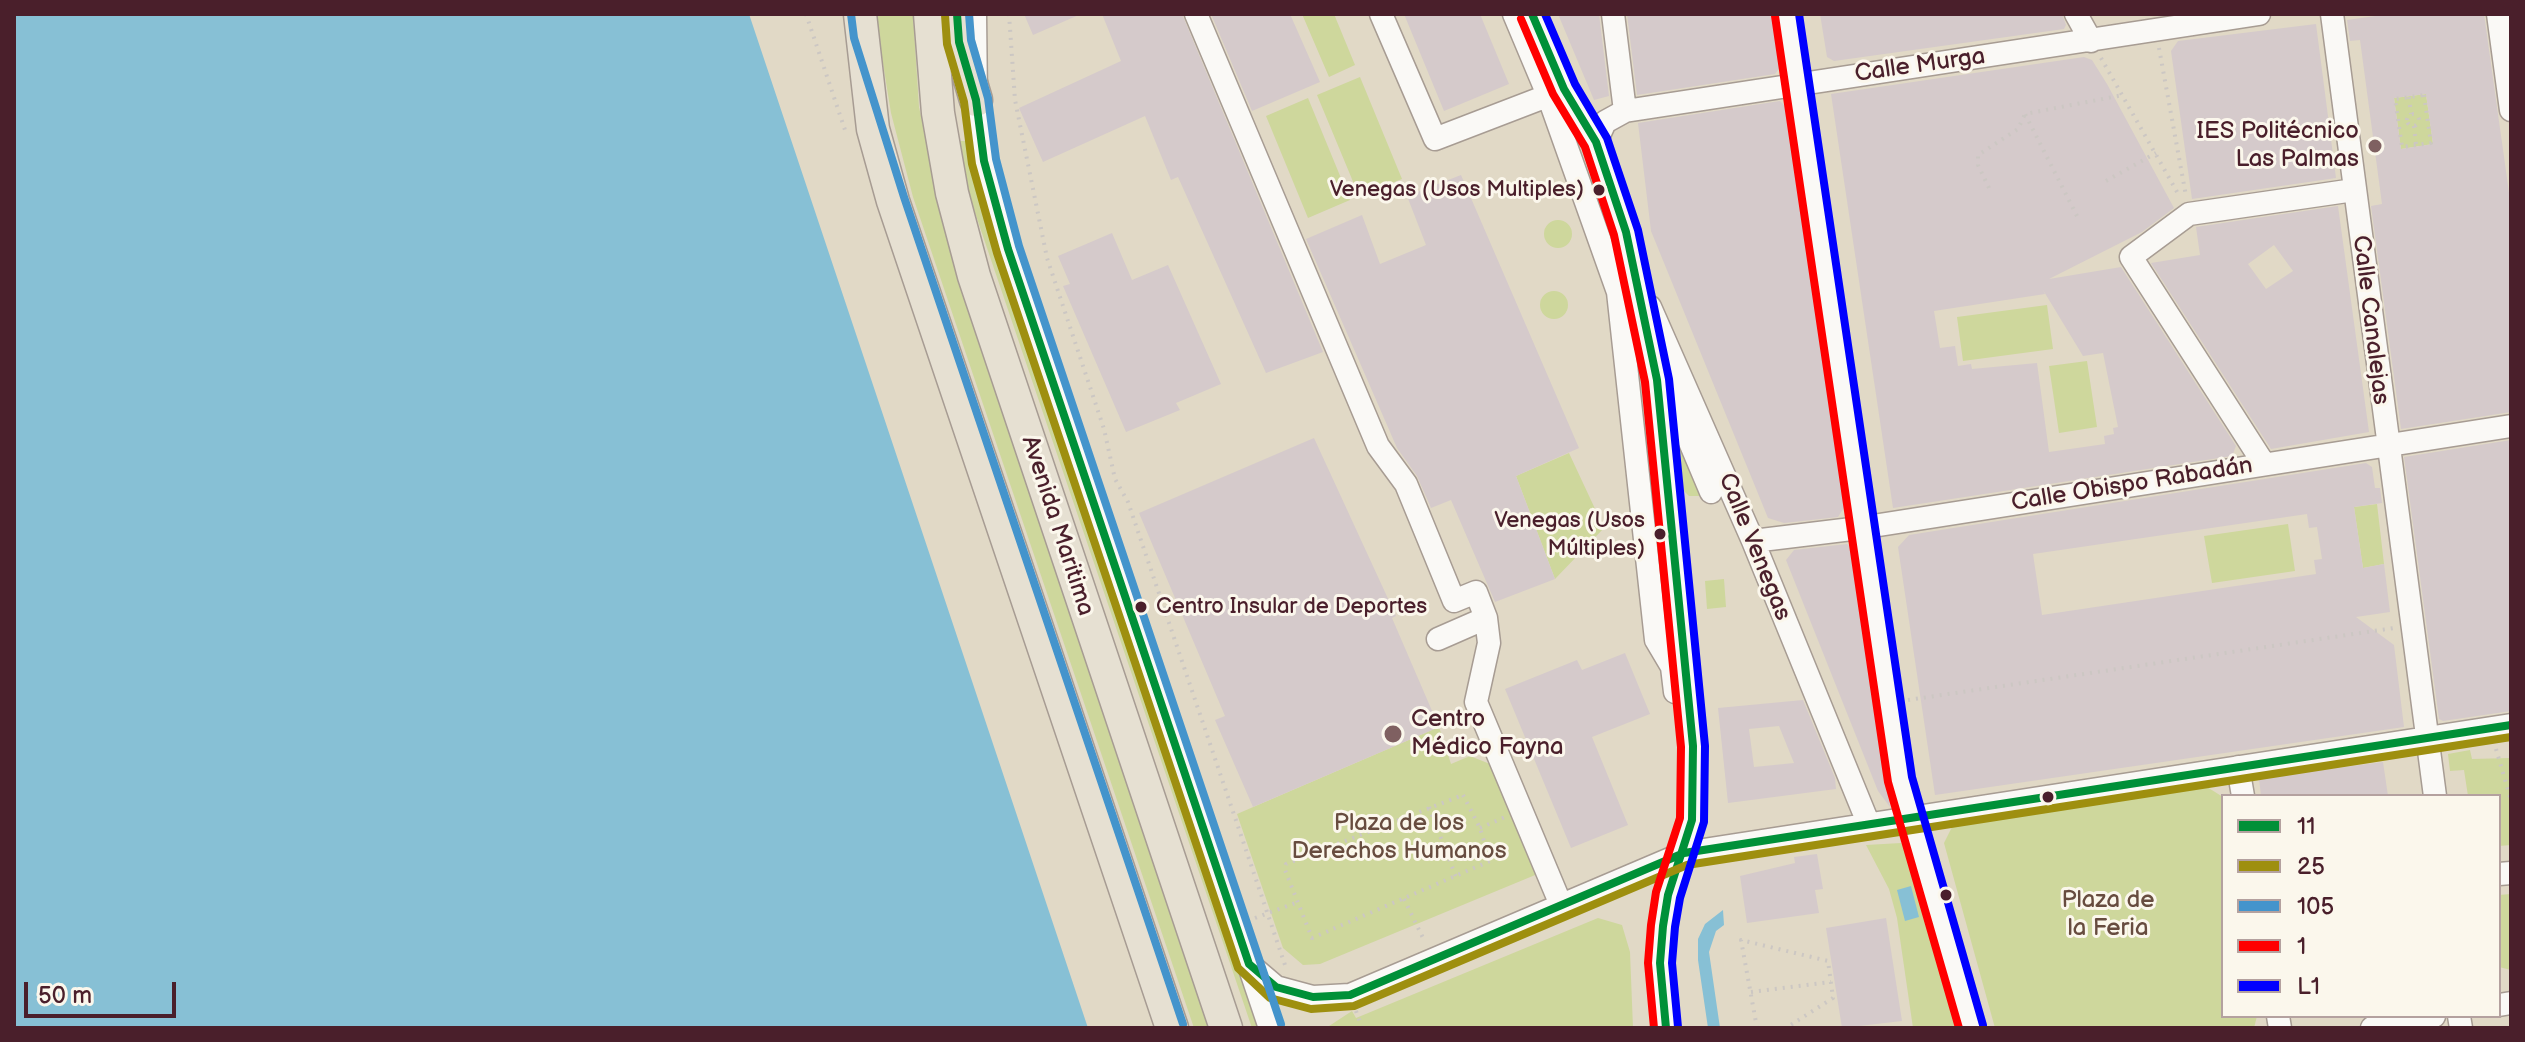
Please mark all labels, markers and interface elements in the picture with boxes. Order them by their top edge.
street label: Calle Murga [1853,43,1987,89]
place label: IES Politécnico Las Palmas [2197,118,2359,174]
marker: IES Politécnico Las Palmas [2366,137,2384,155]
place label: Venegas (Usos Multiples) [1330,177,1584,203]
marker: Venegas (Usos Multiples) [1591,182,1607,198]
street label: Calle Canalejas [2345,234,2395,406]
street label: Avenida Maritima [1014,432,1100,620]
street label: Calle Obispo Rabadán [2009,452,2255,518]
street label: Calle Venegas [1711,469,1797,625]
place label: Venegas (Usos Múltiples) [1494,508,1645,560]
marker: Venegas (Usos Múltiples) [1652,526,1668,542]
place label: Centro Insular de Deportes [1156,594,1427,620]
marker: Centro Insular de Deportes [1133,599,1149,615]
place label: Centro Médico Fayna [1411,706,1564,762]
marker: Centro Médico Fayna [1382,723,1404,745]
unlabelled marker [2040,789,2056,805]
legend [2221,794,2501,1018]
park label: Plaza de los Derechos Humanos [1291,810,1507,866]
text: 11 [2297,812,2316,841]
text: 25 [2297,852,2325,881]
unlabelled marker [1938,887,1954,903]
park label: Plaza de la Feria [2061,887,2155,943]
text: 105 [2297,892,2334,921]
text: 1 [2297,932,2306,961]
scale bar [28,966,180,1016]
text: L1 [2297,972,2320,1001]
text: 50 m [38,981,92,1010]

